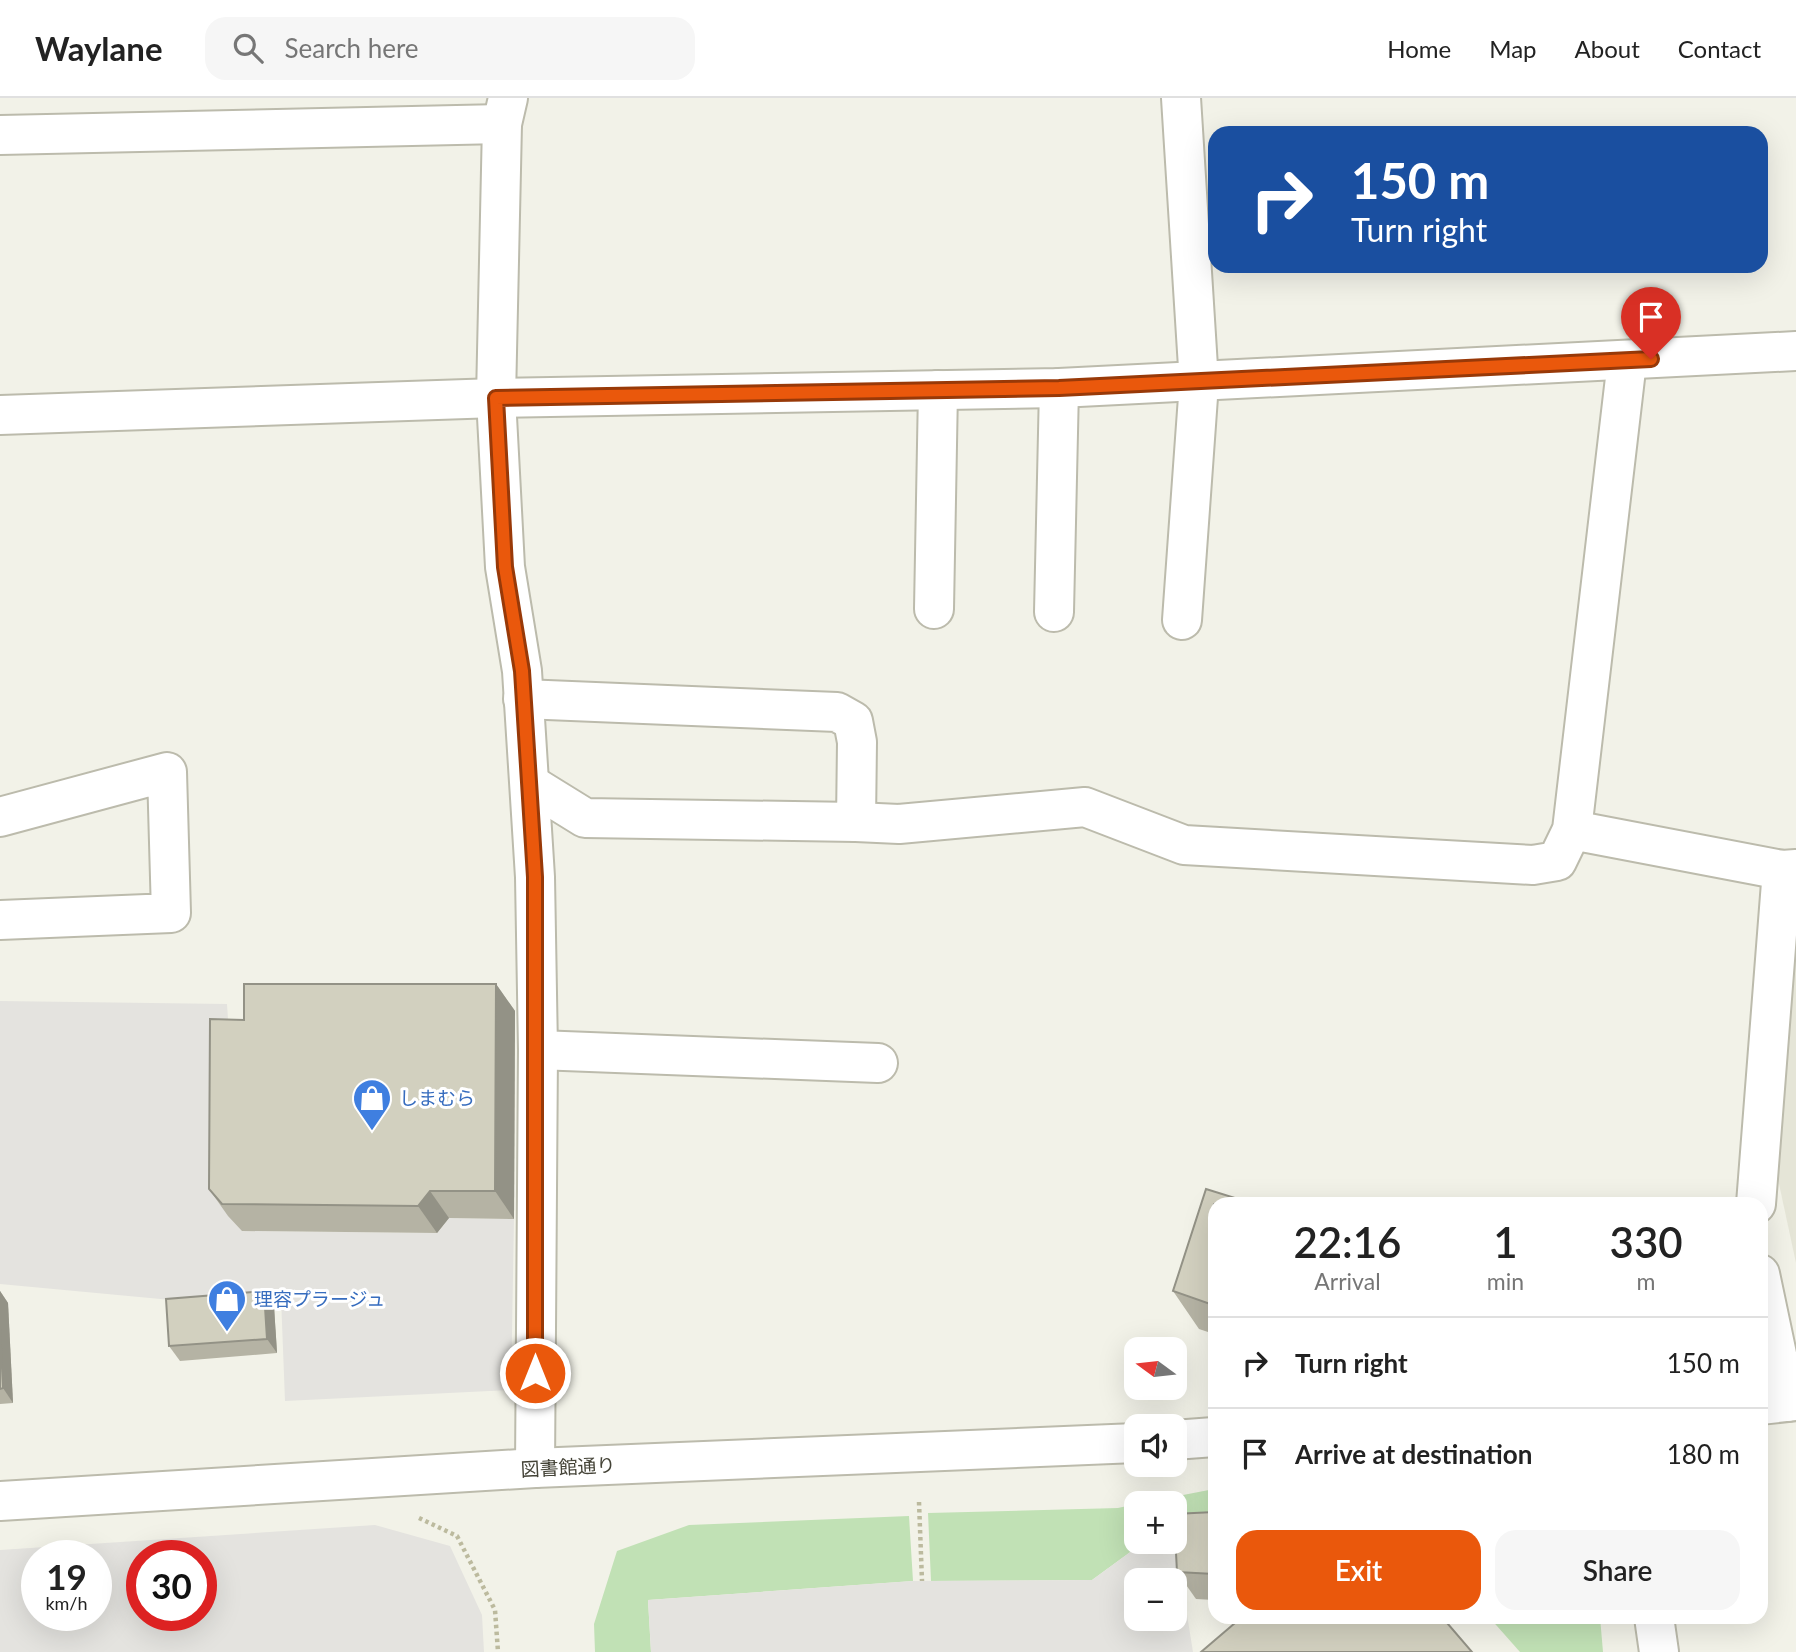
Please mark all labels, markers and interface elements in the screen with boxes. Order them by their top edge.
search box [205,17,695,80]
text: Waylane [35,28,163,68]
icon: search [229,29,267,67]
text: Search here [285,32,419,64]
text: Home [1387,34,1451,63]
text: Map [1489,34,1537,63]
text: About [1575,34,1640,63]
text: Contact [1678,34,1761,63]
text: 150 m [1351,151,1489,209]
icon: right [1236,154,1327,245]
text: Turn right [1351,210,1487,249]
pin [1621,287,1681,359]
icon: arrive [1632,298,1670,336]
shop icon: しまむら [351,1077,393,1132]
place label: しまむら [399,1086,475,1109]
text: 22:16 [1293,1217,1401,1267]
text: 1 [1493,1217,1518,1267]
text: 330 [1610,1217,1683,1267]
text: Arrival [1314,1267,1381,1295]
text: min [1487,1267,1524,1295]
text: m [1637,1267,1656,1295]
shop icon: 理容プラージュ [206,1278,248,1333]
place label: 理容プラージュ [254,1287,385,1310]
position arrow [498,1336,572,1410]
north arrow [1124,1337,1186,1400]
map controls [1124,1337,1187,1631]
icon: right [1236,1344,1274,1382]
text: Turn right [1295,1347,1408,1379]
text: 150 m [1667,1347,1740,1379]
button: sound [1124,1414,1187,1477]
icon: arrive [1236,1435,1274,1473]
text: Arrive at destination [1295,1438,1532,1470]
text: 180 m [1667,1438,1740,1470]
street label: 図書館通り [520,1453,616,1480]
button: + [1124,1491,1187,1554]
button: Exit [1236,1530,1481,1610]
button: Share [1495,1530,1740,1610]
speed limit sign: 30 [126,1540,217,1631]
text: 19 [46,1555,87,1597]
button: − [1124,1568,1187,1631]
text: km/h [45,1592,88,1614]

